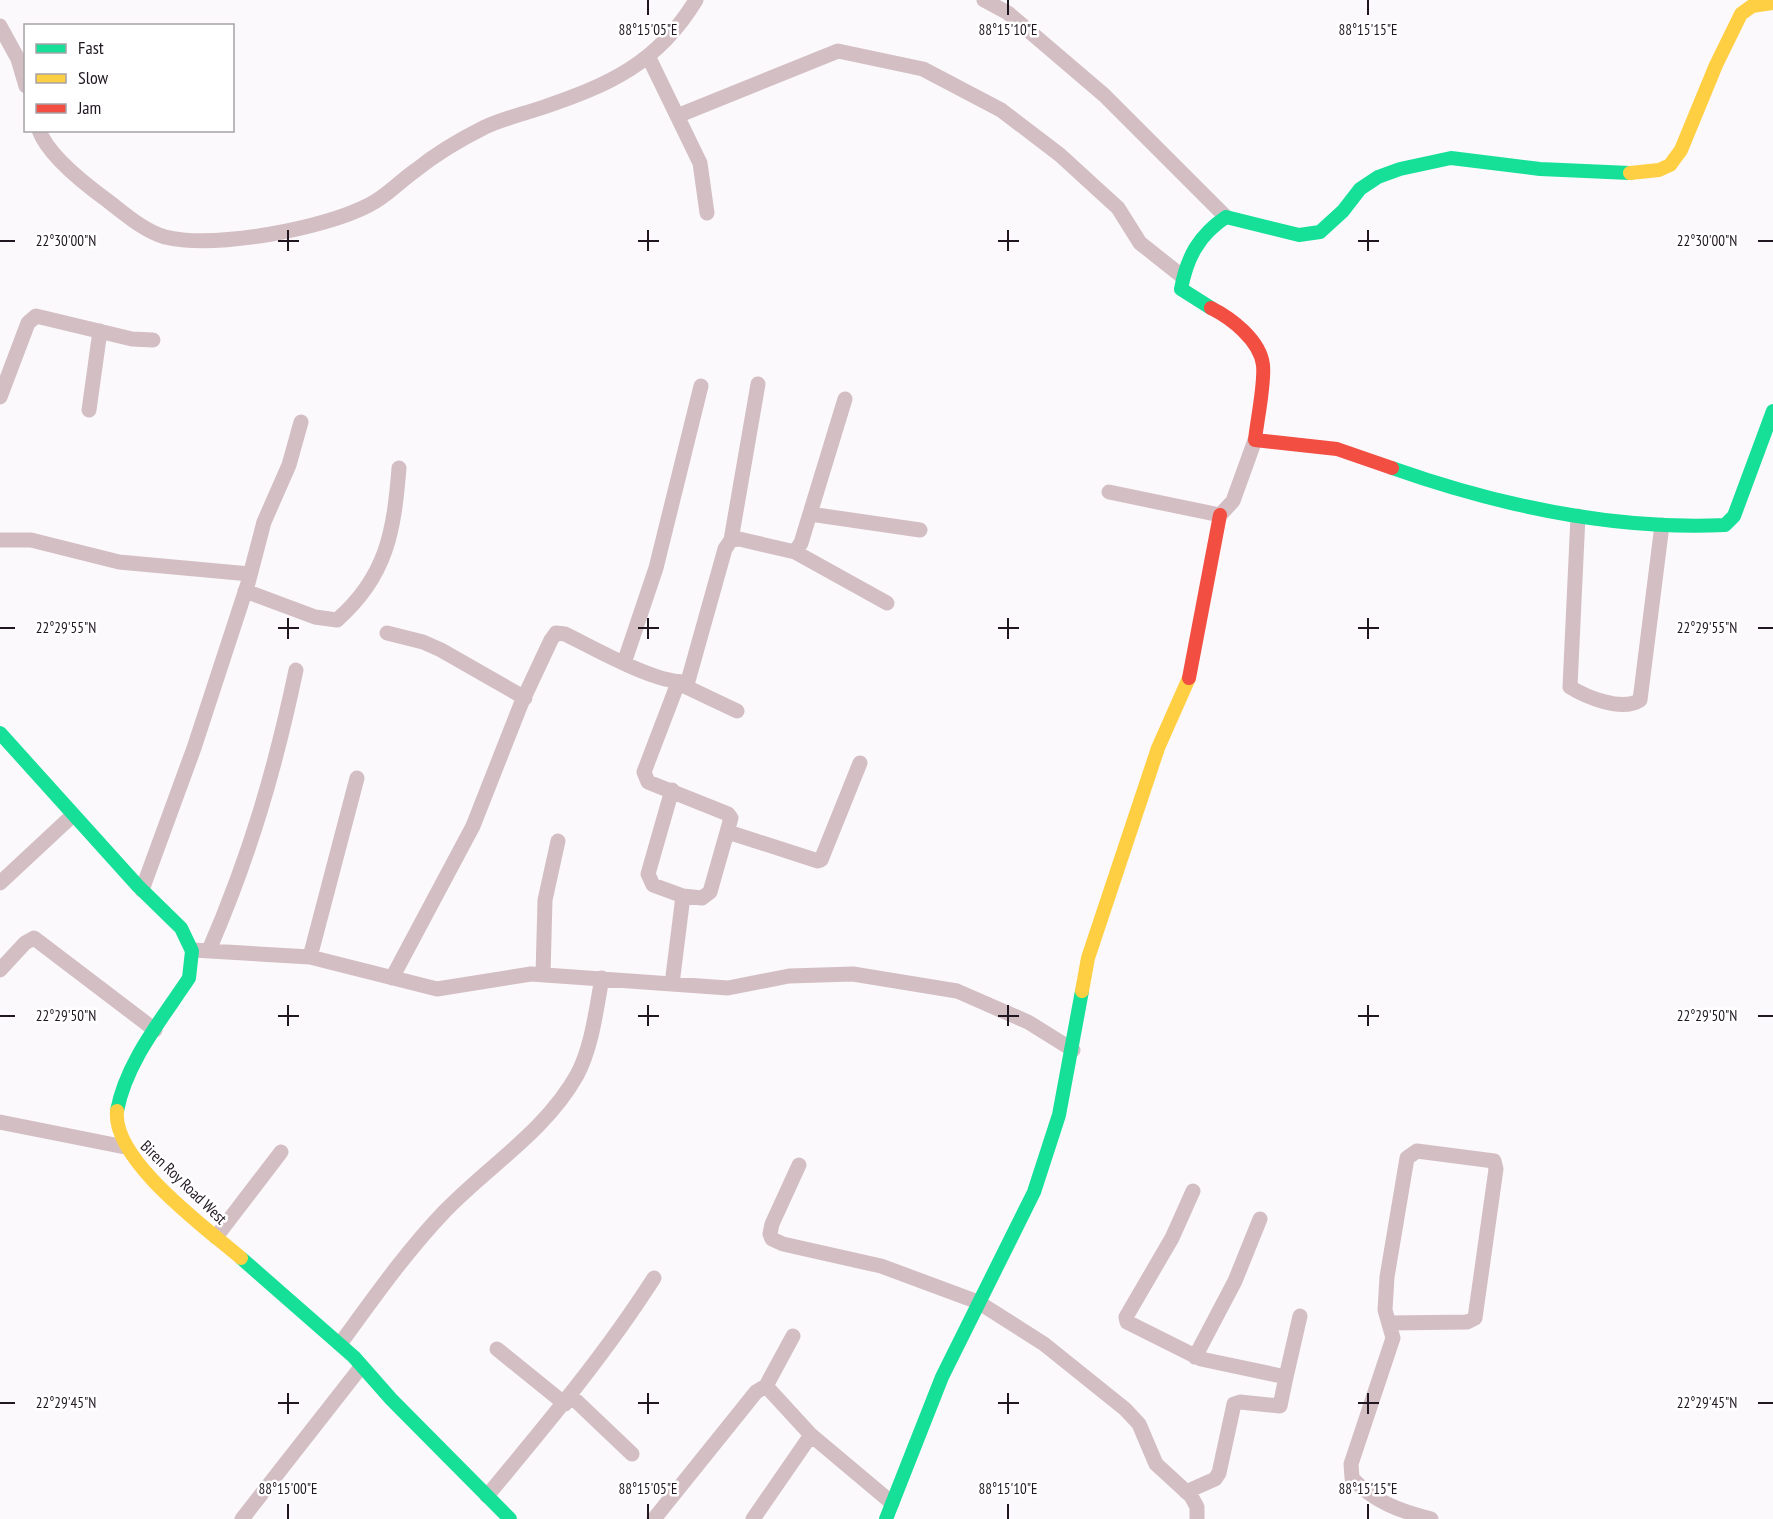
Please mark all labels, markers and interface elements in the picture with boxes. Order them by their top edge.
text: 88°15'05"E [618,20,678,39]
text: 88°15'10"E [978,20,1038,39]
text: 88°15'15"E [1338,20,1398,39]
legend [24,24,234,132]
text: Fast [78,36,104,59]
text: Slow [78,66,109,89]
text: Jam [77,96,101,119]
text: 22°30'00"N [36,231,96,250]
text: 22°30'00"N [1677,231,1737,250]
text: 22°29'55"N [36,618,96,637]
text: 22°29'55"N [1677,618,1737,637]
text: 22°29'50"N [36,1006,96,1025]
text: 22°29'50"N [1677,1006,1737,1025]
street label: Biren Roy Road West [137,1136,232,1229]
text: 22°29'45"N [36,1393,96,1412]
text: 22°29'45"N [1677,1393,1737,1412]
text: 88°15'00"E [258,1479,318,1498]
text: 88°15'05"E [618,1479,678,1498]
text: 88°15'10"E [978,1479,1038,1498]
text: 88°15'15"E [1338,1479,1398,1498]

